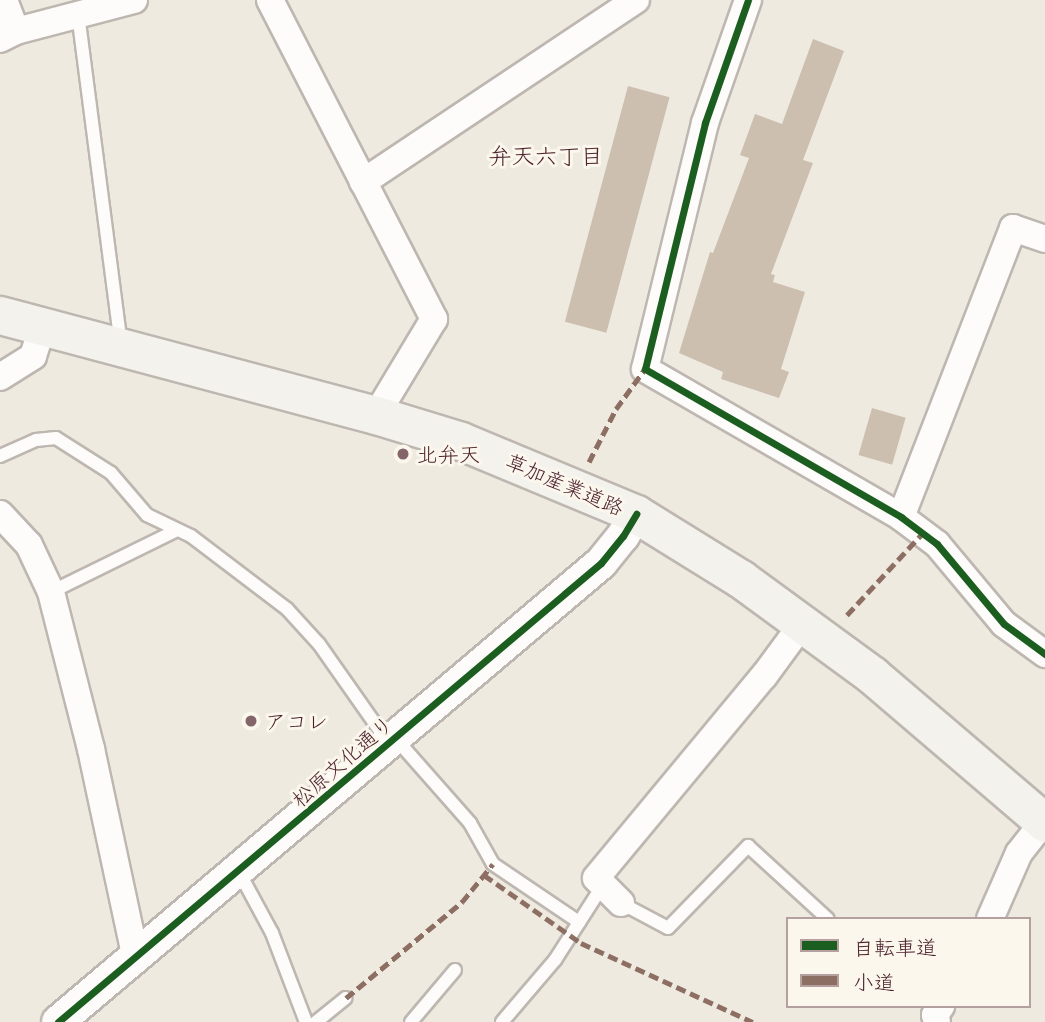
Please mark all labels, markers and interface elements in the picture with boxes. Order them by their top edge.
district label: 弁天六丁目 [489,141,603,169]
place label: 北弁天 [417,441,480,467]
marker: 北弁天 [395,446,411,462]
street label: 草加産業道路 [502,448,628,520]
place label: アコレ [265,708,328,734]
street label: 松原文化通り [286,710,398,812]
marker: アコレ [243,713,259,729]
legend [786,917,1031,1008]
text: 自転車道 [853,933,937,960]
text: 小道 [853,968,895,995]

